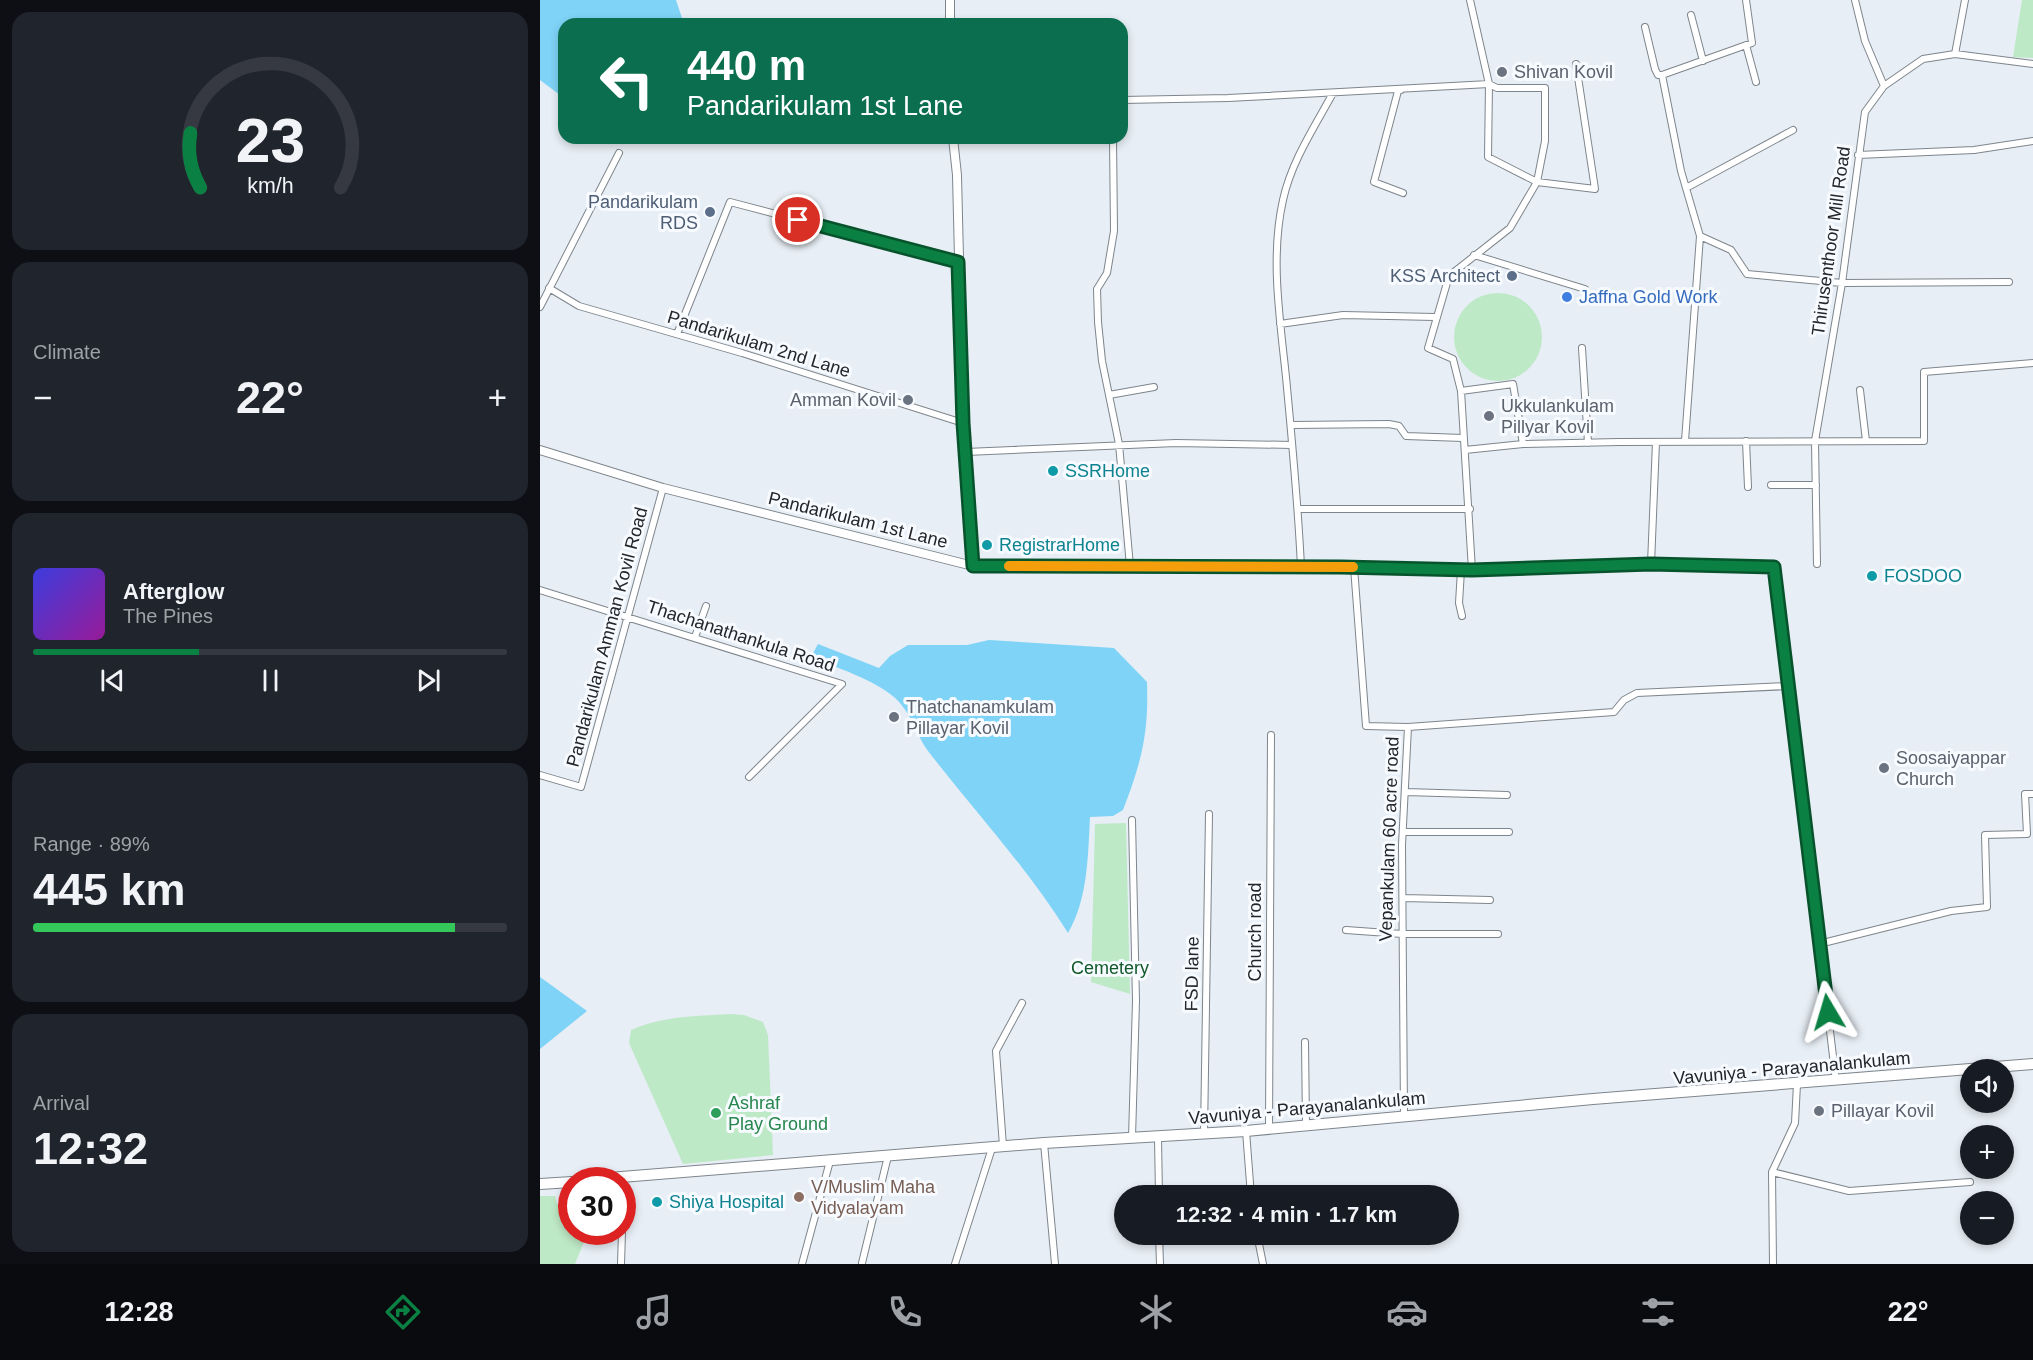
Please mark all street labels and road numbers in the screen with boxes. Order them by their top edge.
street label: Thirusenthoor Mill Road [1808,145,1854,337]
street label: Pandarikulam 2nd Lane [665,307,853,381]
street label: Pandarikulam 1st Lane [766,488,950,552]
street label: Pandarikulam Amman Kovil Road [563,505,651,769]
street label: Thachanathankula Road [645,596,837,676]
street label: Vepankulam 60 acre road [1375,736,1403,942]
street label: Church road [1245,882,1265,982]
street label: FSD lane [1181,936,1203,1012]
street label: Vavuniya - Parayanalankulam [1673,1048,1911,1088]
street label: Vavuniya - Parayanalankulam [1188,1088,1426,1128]

